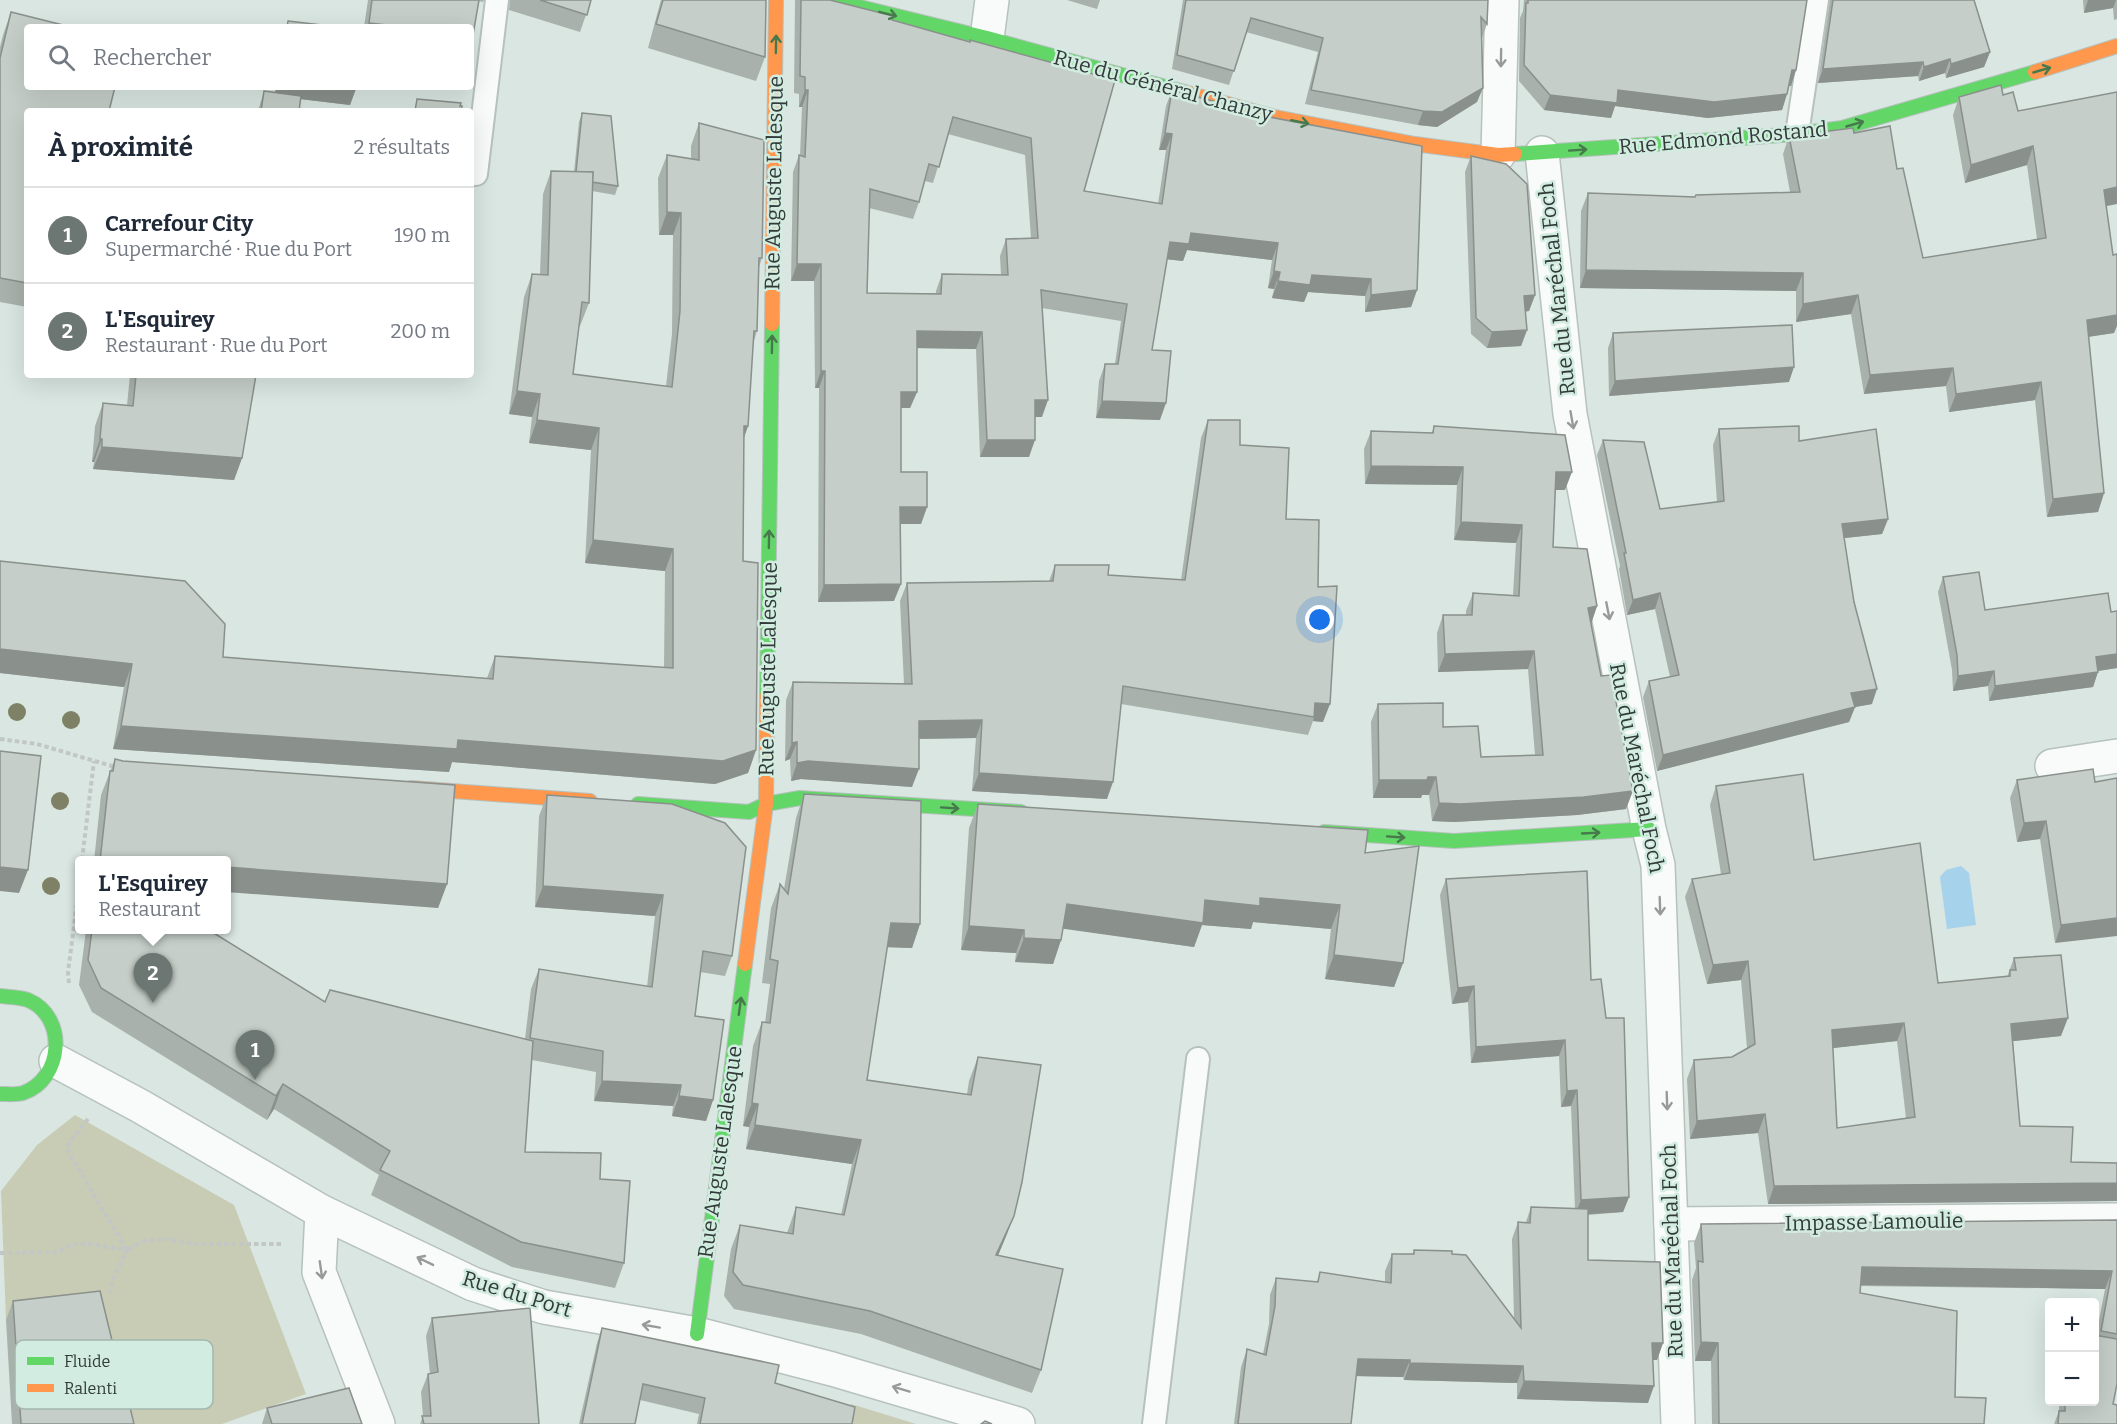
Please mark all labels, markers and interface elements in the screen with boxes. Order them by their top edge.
one-way arrow [878,8,897,20]
search box [24,24,474,90]
one-way arrow [770,35,782,55]
icon: search [45,41,78,74]
text: Rechercher [93,44,211,71]
street label: Rue du Général Chanzy [1051,44,1276,128]
one-way arrow [1495,48,1507,68]
one-way arrow [2032,63,2051,75]
street label: Rue Auguste Lalesque [759,76,789,290]
street label: Rue Edmond Rostand [1618,116,1828,160]
one-way arrow [1290,117,1309,128]
one-way arrow [1845,118,1864,129]
text: À proximité [48,132,193,163]
text: 2 résultats [353,135,450,159]
one-way arrow [1567,145,1587,156]
street label: Rue du Maréchal Foch [1533,181,1581,397]
text: Carrefour City [105,210,253,237]
text: 1 [63,223,72,247]
text: 190 m [394,223,450,247]
text: Supermarché · Rue du Port [105,237,352,261]
text: L'Esquirey [105,306,215,333]
text: 2 [62,319,73,343]
text: 200 m [390,319,450,343]
text: Restaurant · Rue du Port [105,333,327,357]
one-way arrow [766,335,778,355]
one-way arrow [1566,409,1577,429]
one-way arrow [764,530,775,550]
street label: Rue Auguste Lalesque [753,562,783,776]
one-way arrow [1603,601,1614,621]
your location [1305,605,1334,634]
street label: Rue du Maréchal Foch [1604,661,1670,875]
one-way arrow [940,802,960,813]
one-way arrow [1580,827,1600,838]
one-way arrow [1386,832,1406,843]
popup [75,856,231,934]
text: L'Esquirey [98,870,208,897]
one-way arrow [1654,896,1665,916]
text: Restaurant [98,897,201,921]
pin: 2 [134,954,172,1003]
one-way arrow [734,996,745,1016]
pin: 1 [236,1030,274,1080]
street label: Rue Auguste Lalesque [692,1044,748,1260]
one-way arrow [1661,1091,1672,1111]
street label: Rue du Maréchal Foch [1655,1144,1689,1358]
street label: Impasse Lamoulie [1784,1207,1964,1237]
one-way arrow [416,1255,434,1267]
one-way arrow [316,1260,327,1279]
street label: Rue du Port [459,1265,575,1323]
map controls [2045,1298,2099,1406]
button: + [2045,1298,2099,1352]
one-way arrow [642,1321,662,1332]
legend [15,1340,213,1409]
text: Fluide [64,1352,110,1371]
button: − [2045,1352,2099,1406]
text: Ralenti [64,1379,117,1398]
one-way arrow [892,1383,911,1394]

